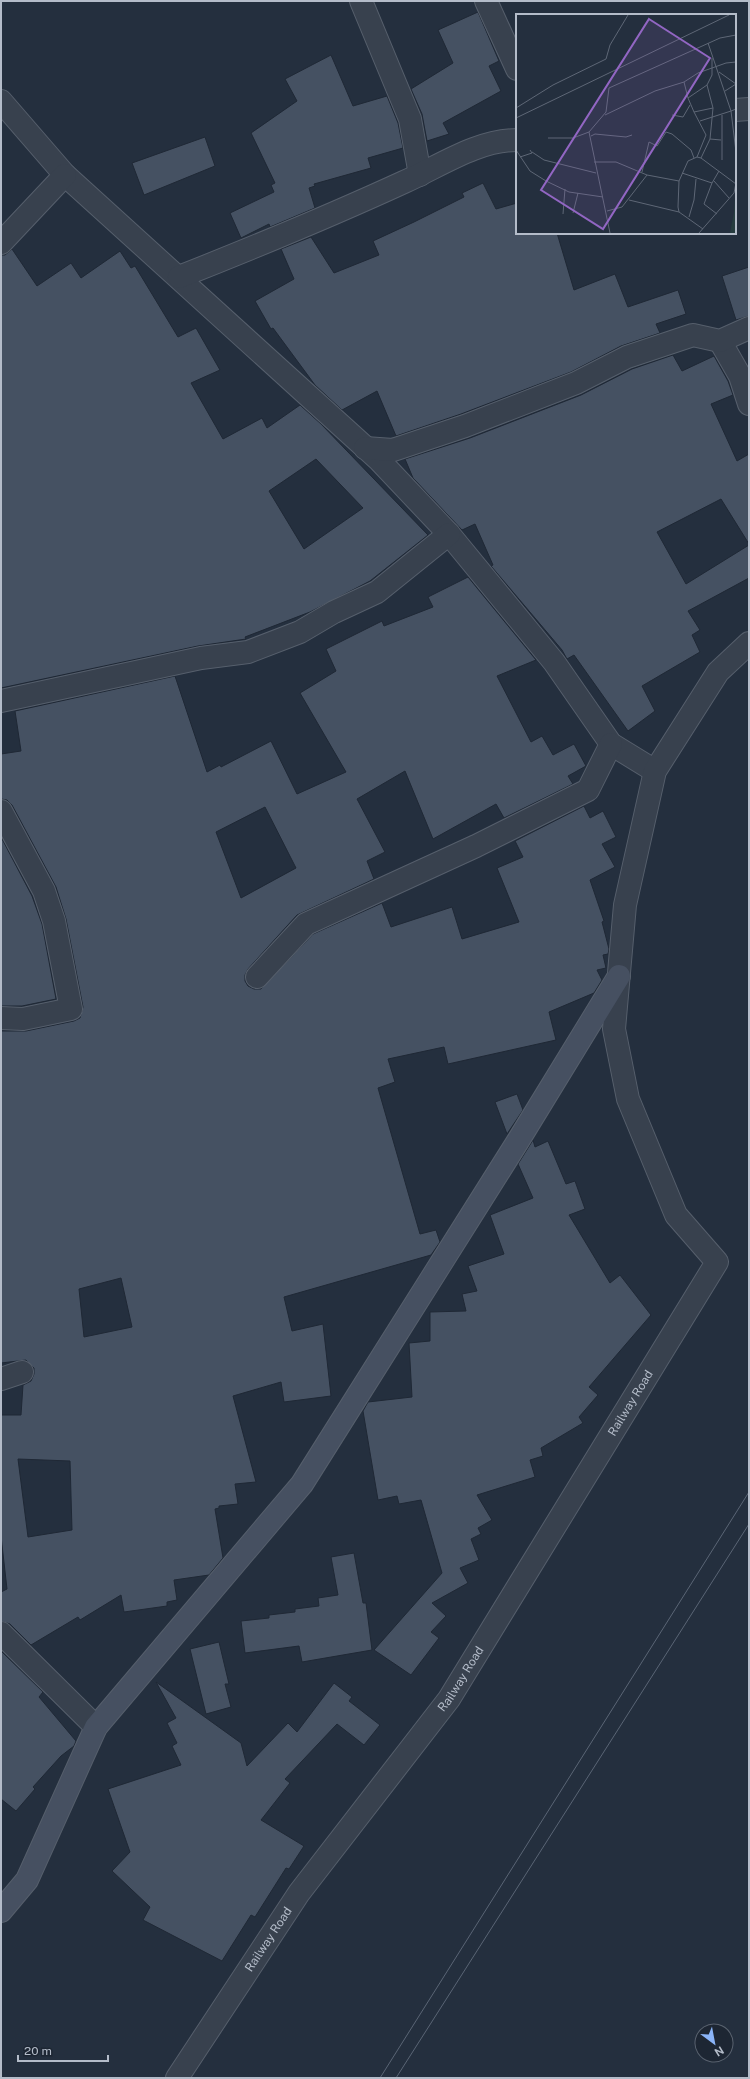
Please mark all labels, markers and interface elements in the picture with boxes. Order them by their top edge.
inset map [516,14,736,234]
street label: Railway Road [605,1368,656,1438]
street label: Railway Road [435,1644,487,1714]
street label: Railway Road [242,1904,295,1974]
north arrow [694,2023,734,2063]
scale bar [18,2037,108,2063]
text: 20 m [24,2044,52,2058]
text: N [712,2044,726,2059]

